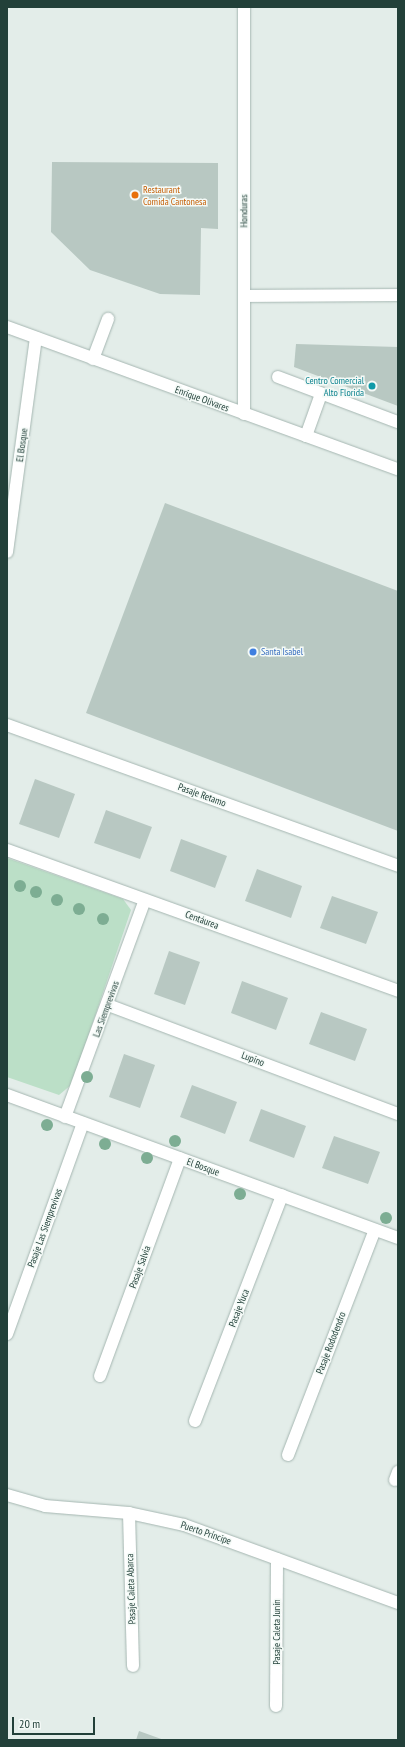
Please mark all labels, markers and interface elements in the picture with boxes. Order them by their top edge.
place label: Restaurant Comida Cantonesa [143,183,206,206]
marker: Restaurant Comida Cantonesa [130,190,140,200]
street label: Honduras [238,195,250,227]
place label: Centro Comercial Alto Florida [305,374,364,398]
marker: Centro Comercial Alto Florida [367,381,377,391]
street label: Enrique Olivares [173,384,231,414]
street label: El Bosque [14,427,30,463]
place label: Santa Isabel [261,646,303,658]
marker: Santa Isabel [248,647,258,657]
street label: Pasaje Retamo [176,781,228,809]
street label: Centáurea [184,908,220,932]
street label: Las Siemprevivas [90,979,122,1039]
street label: Lupino [240,1049,266,1069]
street label: El Bosque [185,1156,221,1178]
street label: Pasaje Las Siemprevivas [25,1187,65,1269]
street label: Pasaje Salvia [127,1244,153,1290]
street label: Pasaje Yuca [226,1287,252,1329]
street label: Pasaje Rododendro [314,1310,348,1376]
street label: Puerto Príncipe [179,1519,233,1547]
street label: Pasaje Caleta Abarca [124,1553,138,1625]
street label: Pasaje Caleta Junín [271,1599,283,1665]
scale bar [14,1709,97,1735]
text: 20 m [19,1716,40,1731]

